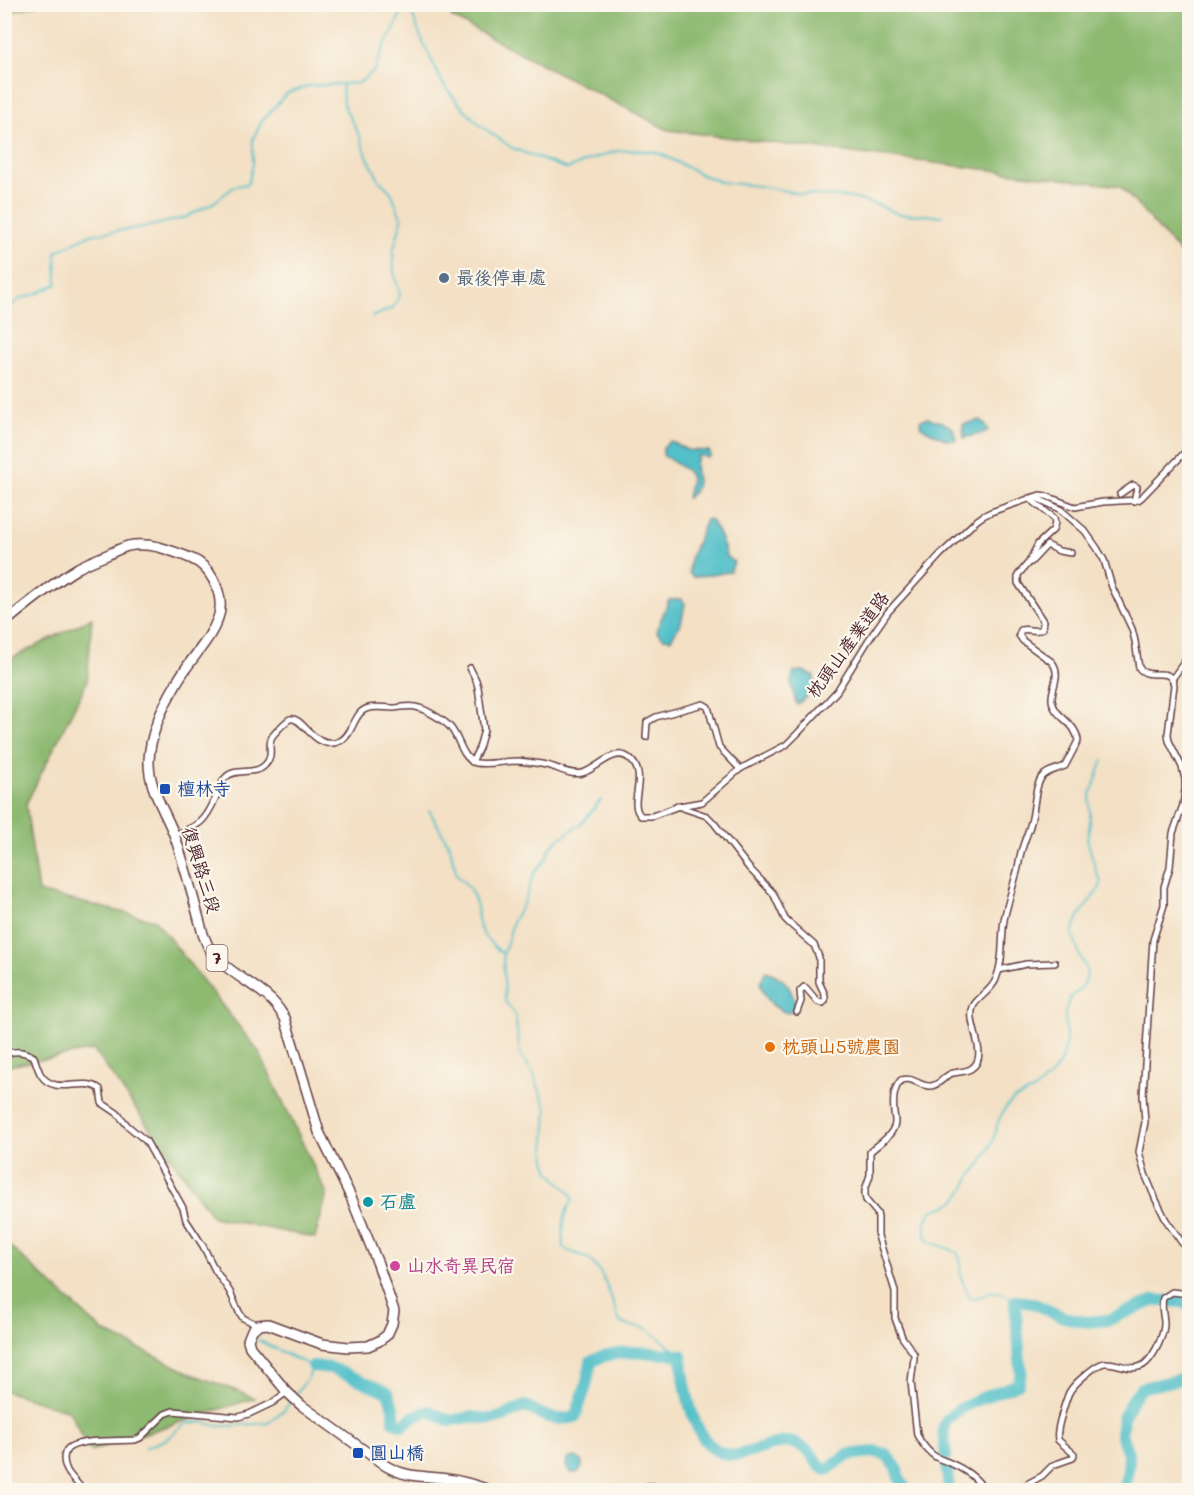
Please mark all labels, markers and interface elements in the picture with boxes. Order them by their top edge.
place label: 最後停車處 [456,265,546,289]
marker: 最後停車處 [437,271,451,285]
street label: 枕頭山產業道路 [800,586,894,702]
place label: 檀林寺 [177,776,231,800]
marker: 檀林寺 [158,782,172,796]
street label: 復興路三段 [177,823,227,916]
road number: 7 [206,945,228,971]
place label: 枕頭山5號農園 [782,1034,901,1058]
marker: 枕頭山5號農園 [763,1040,777,1054]
place label: 石盧 [380,1189,416,1213]
marker: 石盧 [361,1195,375,1209]
place label: 山水奇異民宿 [407,1253,515,1277]
marker: 山水奇異民宿 [388,1259,402,1273]
place label: 圓山橋 [370,1440,424,1464]
marker: 圓山橋 [351,1446,365,1460]

